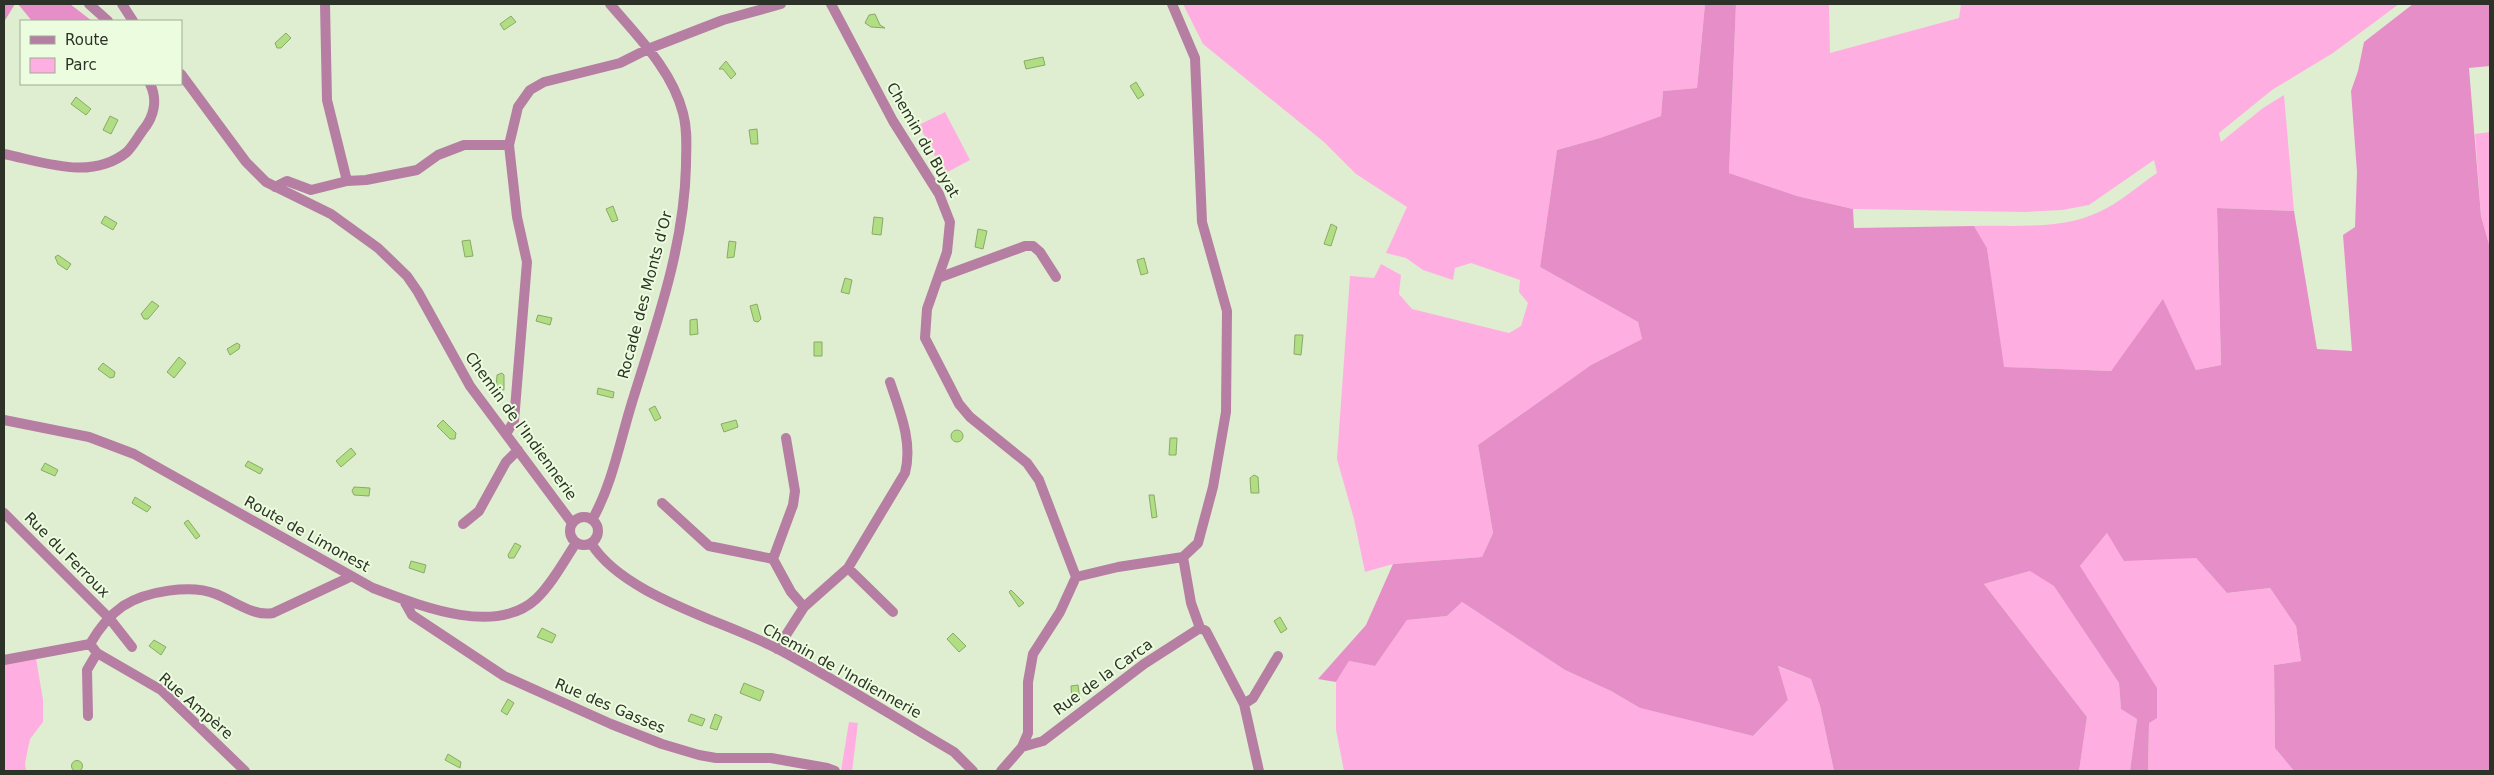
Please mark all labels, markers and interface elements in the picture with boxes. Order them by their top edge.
legend [20,20,182,85]
text: Route [65,31,109,49]
text: Parc [65,56,97,74]
street label: Chemin du Buyat [883,79,963,201]
street label: Rocade des Monts d'Or [614,208,676,381]
street label: Chemin de l'Indiennerie [461,348,581,504]
street label: Route de Limonest [241,492,373,576]
street label: Rue du Ferroux [21,509,114,602]
street label: Chemin de l'Indiennerie [759,620,925,722]
street label: Rue de la Carca [1050,635,1156,719]
street label: Rue Ampère [155,669,237,743]
street label: Rue des Gasses [552,675,668,737]

